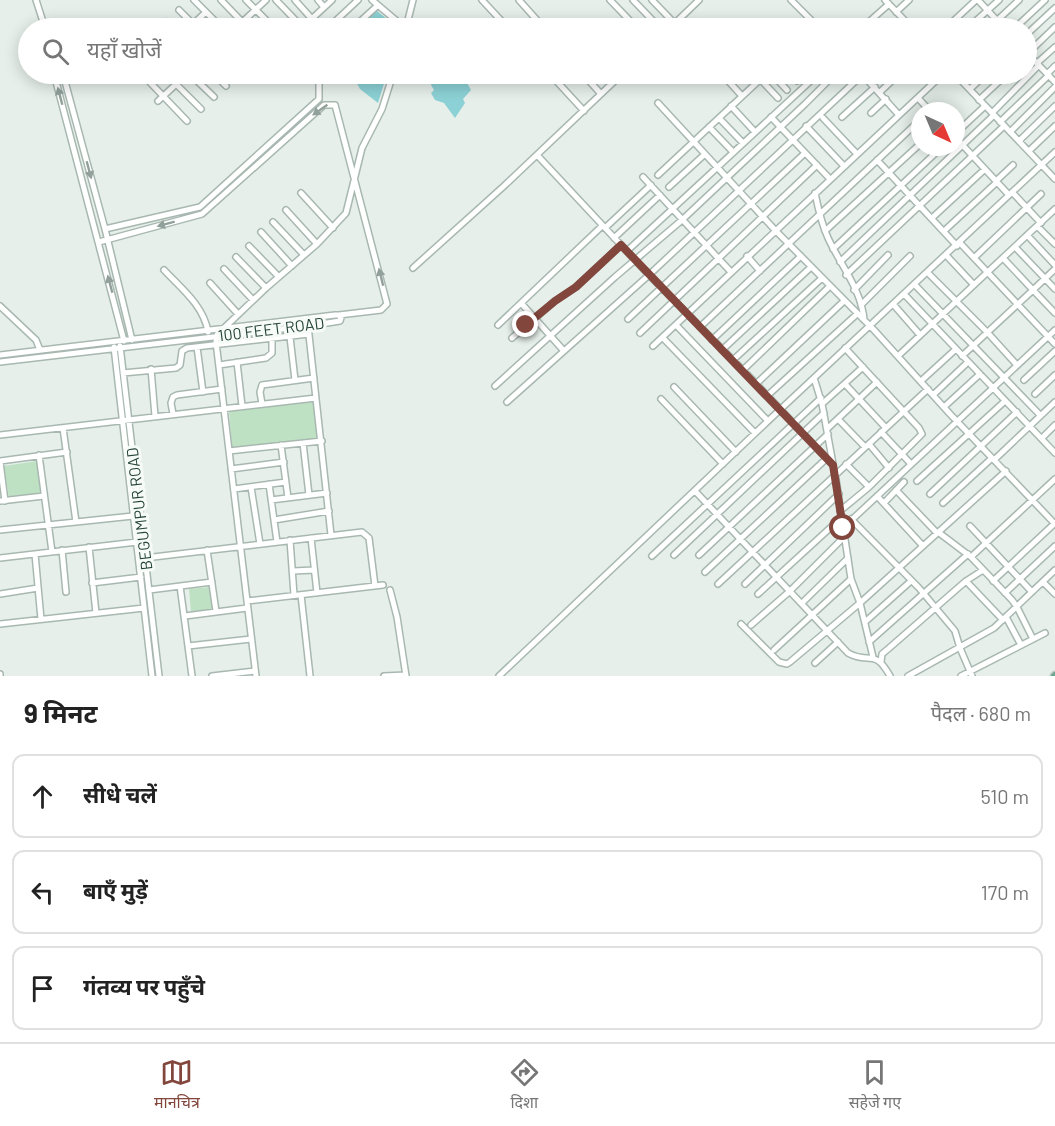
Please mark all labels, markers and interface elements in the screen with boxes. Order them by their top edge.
search box [18,18,1037,84]
icon: search [39,35,72,68]
text: यहाँ खोजें [87,36,162,62]
one-way arrow [55,87,64,105]
north arrow [911,102,965,156]
one-way arrow [312,104,328,116]
one-way arrow [85,162,94,180]
one-way arrow [157,219,175,229]
one-way arrow [375,268,385,286]
one-way arrow [105,275,115,293]
route end [512,311,538,337]
street label: 100 FEET ROAD [217,313,325,344]
street label: BEGUMPUR ROAD [122,447,155,572]
route start [829,514,855,540]
text: 9 मिनट [24,697,98,728]
text: पैदल · 680 m [931,701,1031,725]
icon: ahead [26,780,59,813]
text: सीधे चलें [83,781,157,807]
text: 510 m [980,784,1029,808]
icon: left [26,876,59,909]
text: बाएँ मुड़ें [83,877,148,903]
text: 170 m [981,880,1029,904]
icon: arrive [26,972,59,1005]
text: गंतव्य पर पहुँचे [83,973,205,999]
tab: मानचित्र [154,1056,200,1115]
tab: दिशा [508,1056,541,1115]
tab: सहेजे गए [849,1056,901,1115]

